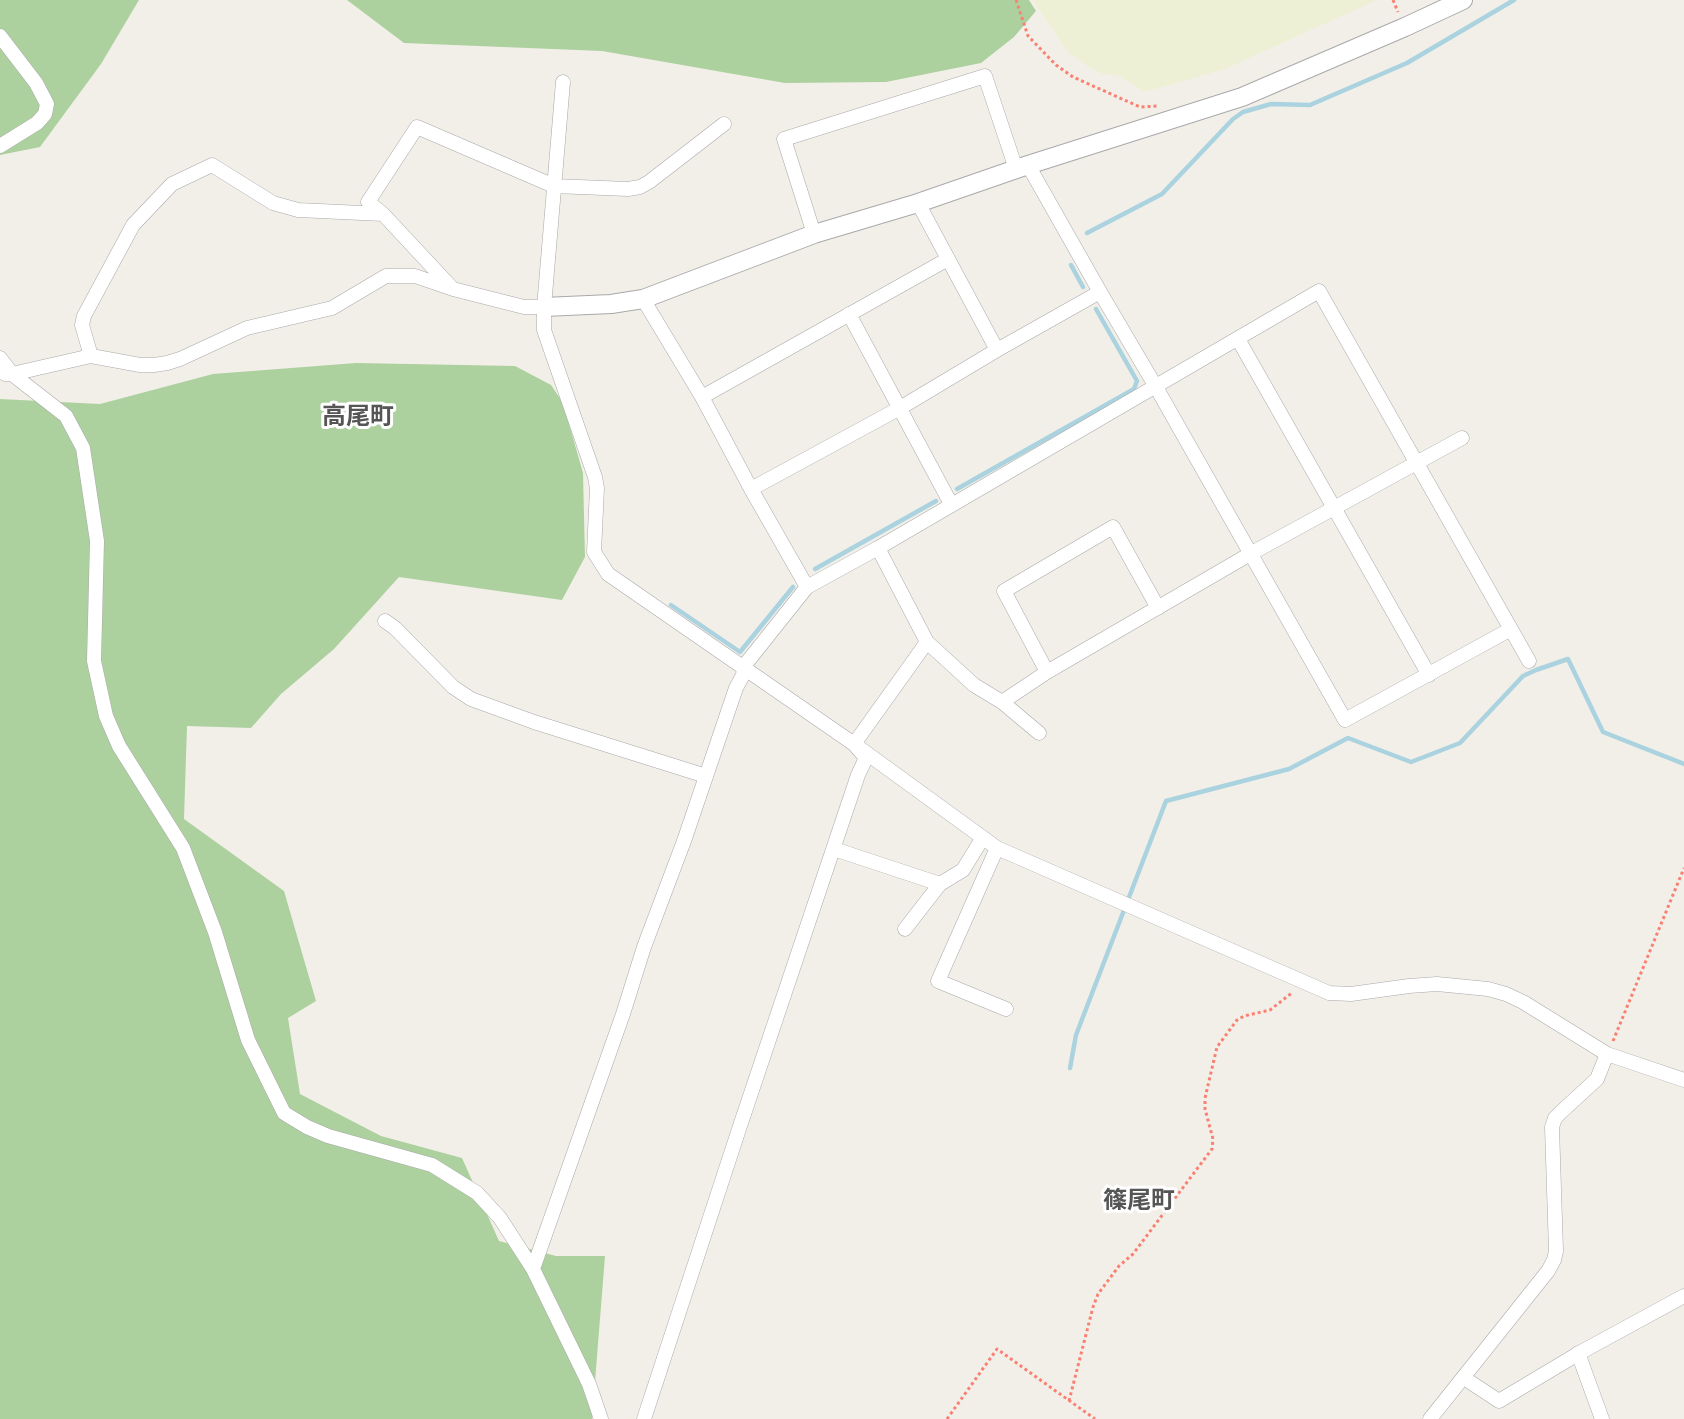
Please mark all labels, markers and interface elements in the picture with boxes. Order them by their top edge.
district label: 高尾町 [322,403,394,431]
district label: 篠尾町 [1103,1187,1175,1215]

